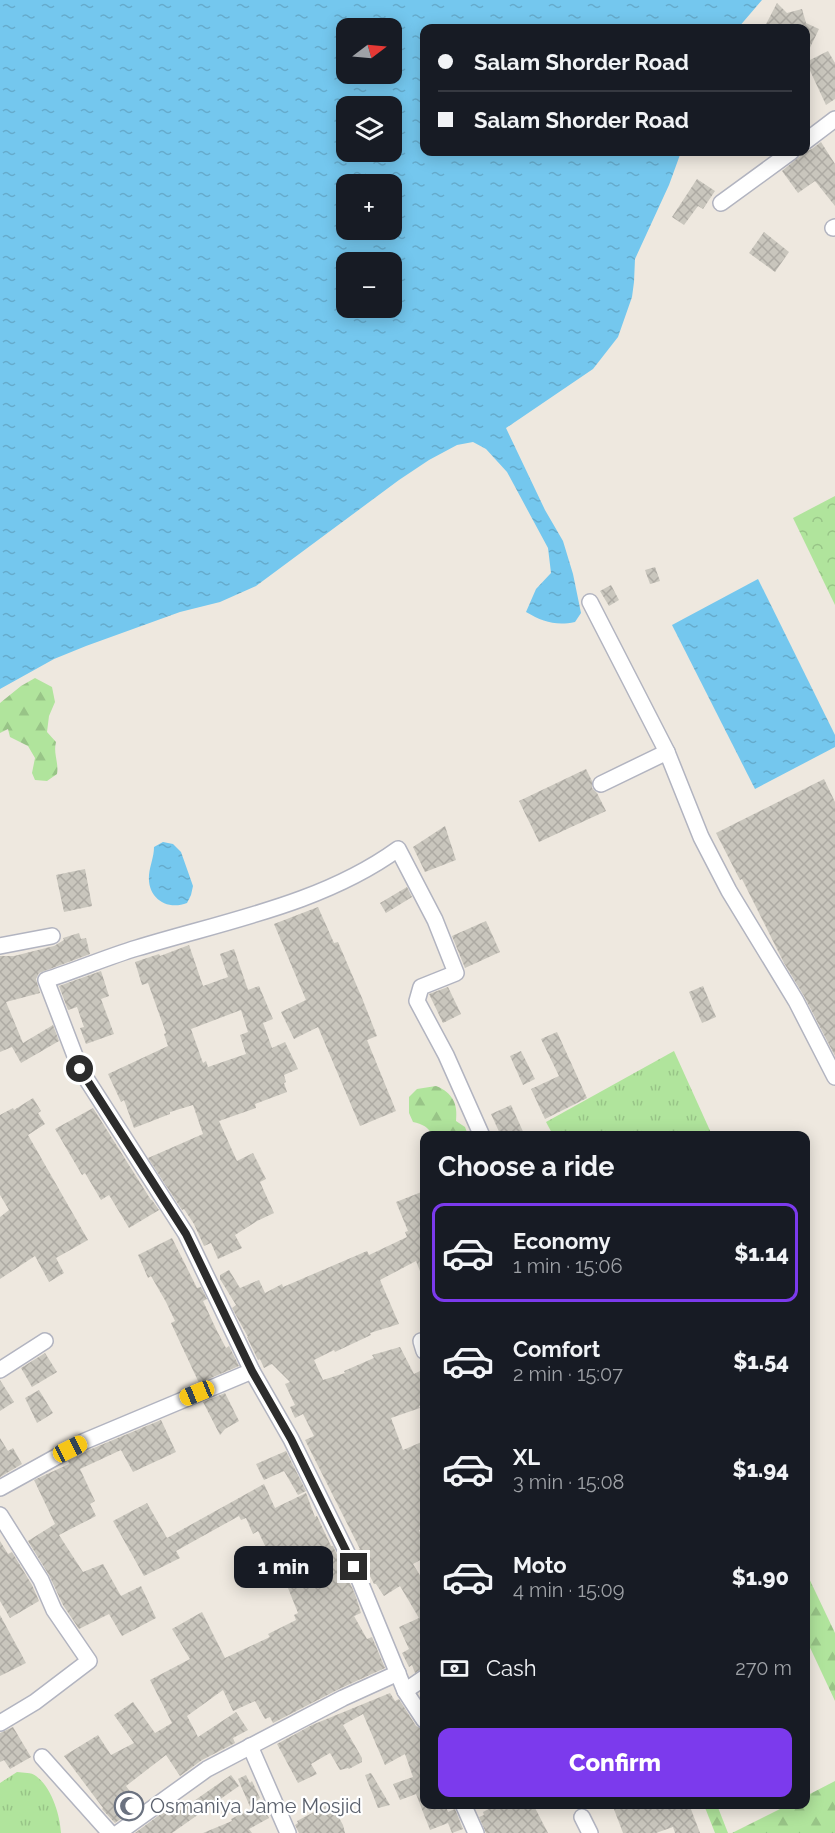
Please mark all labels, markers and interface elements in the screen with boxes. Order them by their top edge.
north arrow [336,18,402,84]
map controls [336,18,402,318]
text: Salam Shorder Road [474,49,689,75]
button: layers [336,96,402,162]
text: Salam Shorder Road [474,107,689,133]
button: + [336,174,402,240]
button: − [336,252,402,318]
route start [66,1055,93,1082]
text: Choose a ride [438,1151,614,1182]
icon: car [441,1226,495,1280]
text: Economy [513,1228,611,1254]
text: $1.14 [734,1240,789,1266]
text: 1 min · 15:06 [513,1254,623,1278]
icon: car [441,1334,495,1388]
text: Comfort [513,1336,600,1362]
text: $1.54 [733,1348,789,1374]
text: 2 min · 15:07 [513,1362,623,1386]
car [177,1378,217,1408]
car [50,1433,90,1465]
icon: car [441,1442,495,1496]
text: XL [513,1444,540,1470]
text: $1.94 [733,1456,789,1482]
text: 3 min · 15:08 [513,1470,624,1494]
callout: 1 min [234,1546,333,1588]
icon: car [441,1550,495,1604]
text: Moto [513,1552,567,1578]
route end [340,1553,367,1580]
text: 1 min [258,1555,309,1579]
text: $1.90 [732,1564,789,1590]
text: 4 min · 15:09 [513,1578,625,1602]
icon: cash [438,1652,471,1685]
text: Cash [486,1655,537,1681]
text: 270 m [735,1656,792,1680]
button: Confirm [438,1728,792,1797]
mosque icon: Osmaniya Jame Mosjid [113,1790,145,1822]
place label: Osmaniya Jame Mosjid [150,1794,362,1818]

